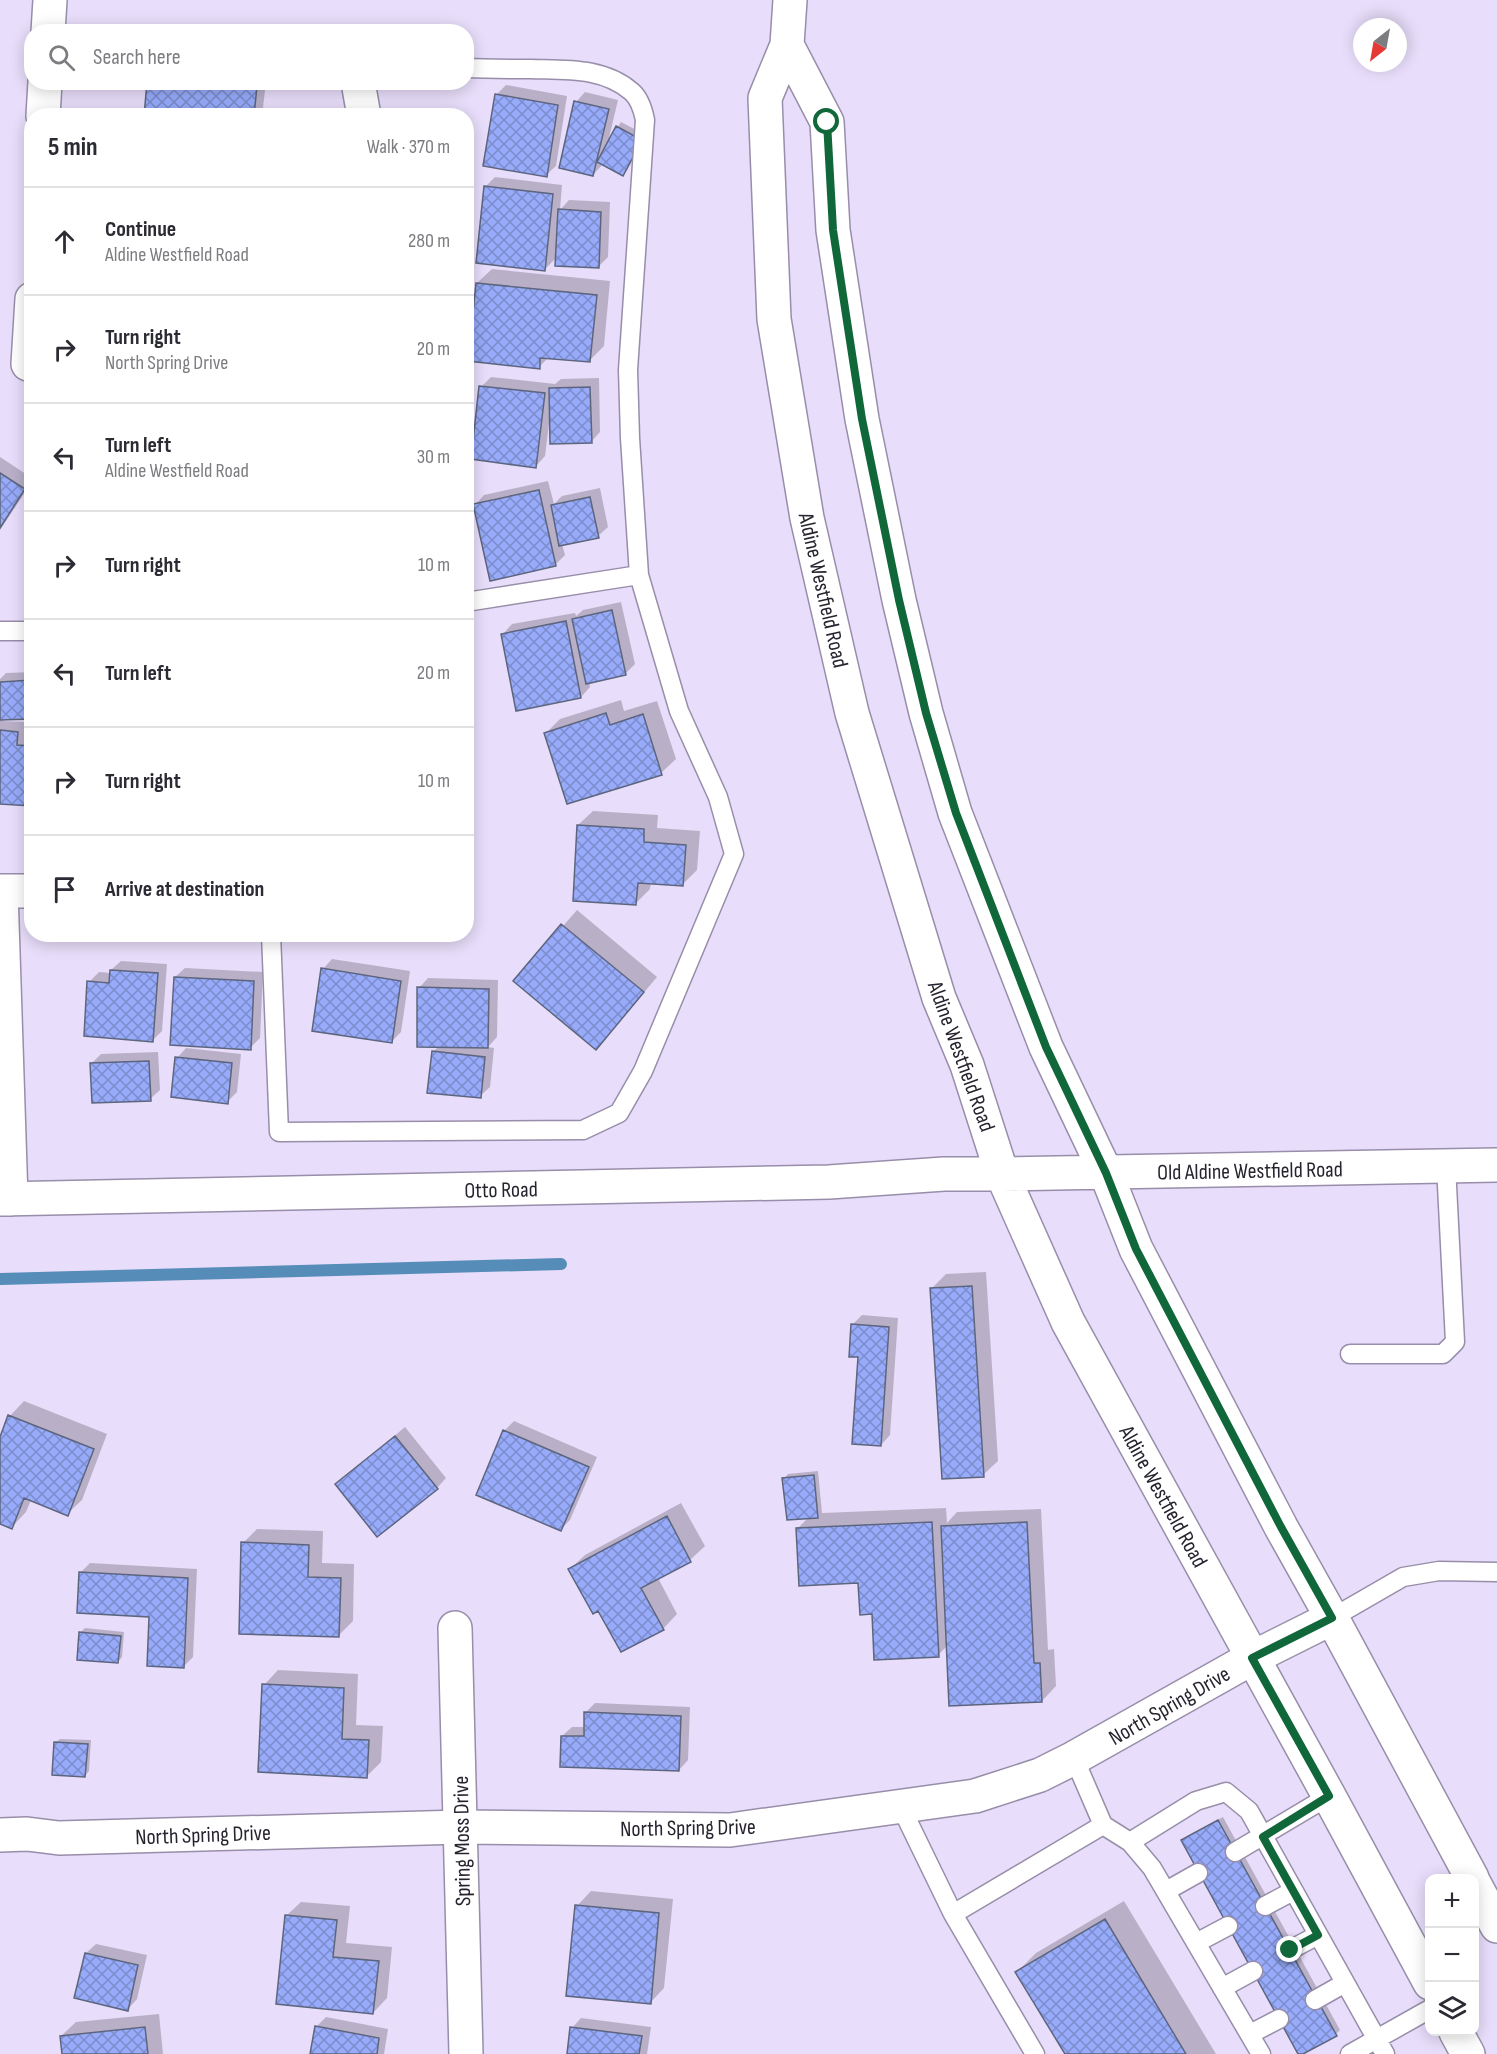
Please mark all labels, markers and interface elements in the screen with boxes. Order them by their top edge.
north arrow [1353,18,1407,72]
search box [24,24,474,90]
icon: search [45,41,78,74]
text: Search here [93,44,180,71]
route start [813,108,839,134]
text: 5 min [48,132,98,163]
text: Walk · 370 m [367,135,450,159]
text: Continue [105,216,176,243]
icon: ahead [48,225,81,258]
text: 280 m [408,229,450,253]
text: Aldine Westfield Road [105,243,249,267]
text: Turn right [105,324,181,351]
icon: right [48,333,81,366]
text: 20 m [417,337,450,361]
text: North Spring Drive [105,351,228,375]
text: Turn left [105,432,171,459]
icon: left [48,441,81,474]
text: 30 m [417,445,450,469]
text: Aldine Westfield Road [105,459,249,483]
street label: Aldine Westfield Road [791,509,853,670]
icon: right [48,549,81,582]
text: Turn right [105,552,181,579]
text: 10 m [418,553,450,577]
icon: left [48,657,81,690]
text: Turn left [105,660,171,687]
text: 20 m [417,661,450,685]
icon: right [48,765,81,798]
text: Turn right [105,768,181,795]
text: 10 m [418,769,450,793]
icon: arrive [48,873,81,906]
text: Arrive at destination [105,876,264,903]
street label: Aldine Westfield Road [921,977,1000,1135]
street label: Old Aldine Westfield Road [1157,1156,1343,1187]
street label: Otto Road [464,1176,538,1205]
street label: Aldine Westfield Road [1112,1420,1213,1572]
street label: North Spring Drive [1104,1661,1235,1752]
street label: Spring Moss Drive [448,1776,477,1906]
street label: North Spring Drive [620,1814,756,1843]
street label: North Spring Drive [135,1820,271,1851]
map controls [1425,1874,1479,2036]
button: + [1425,1874,1479,1928]
button: − [1425,1928,1479,1982]
route end [1276,1936,1302,1962]
button: layers [1425,1982,1479,2036]

